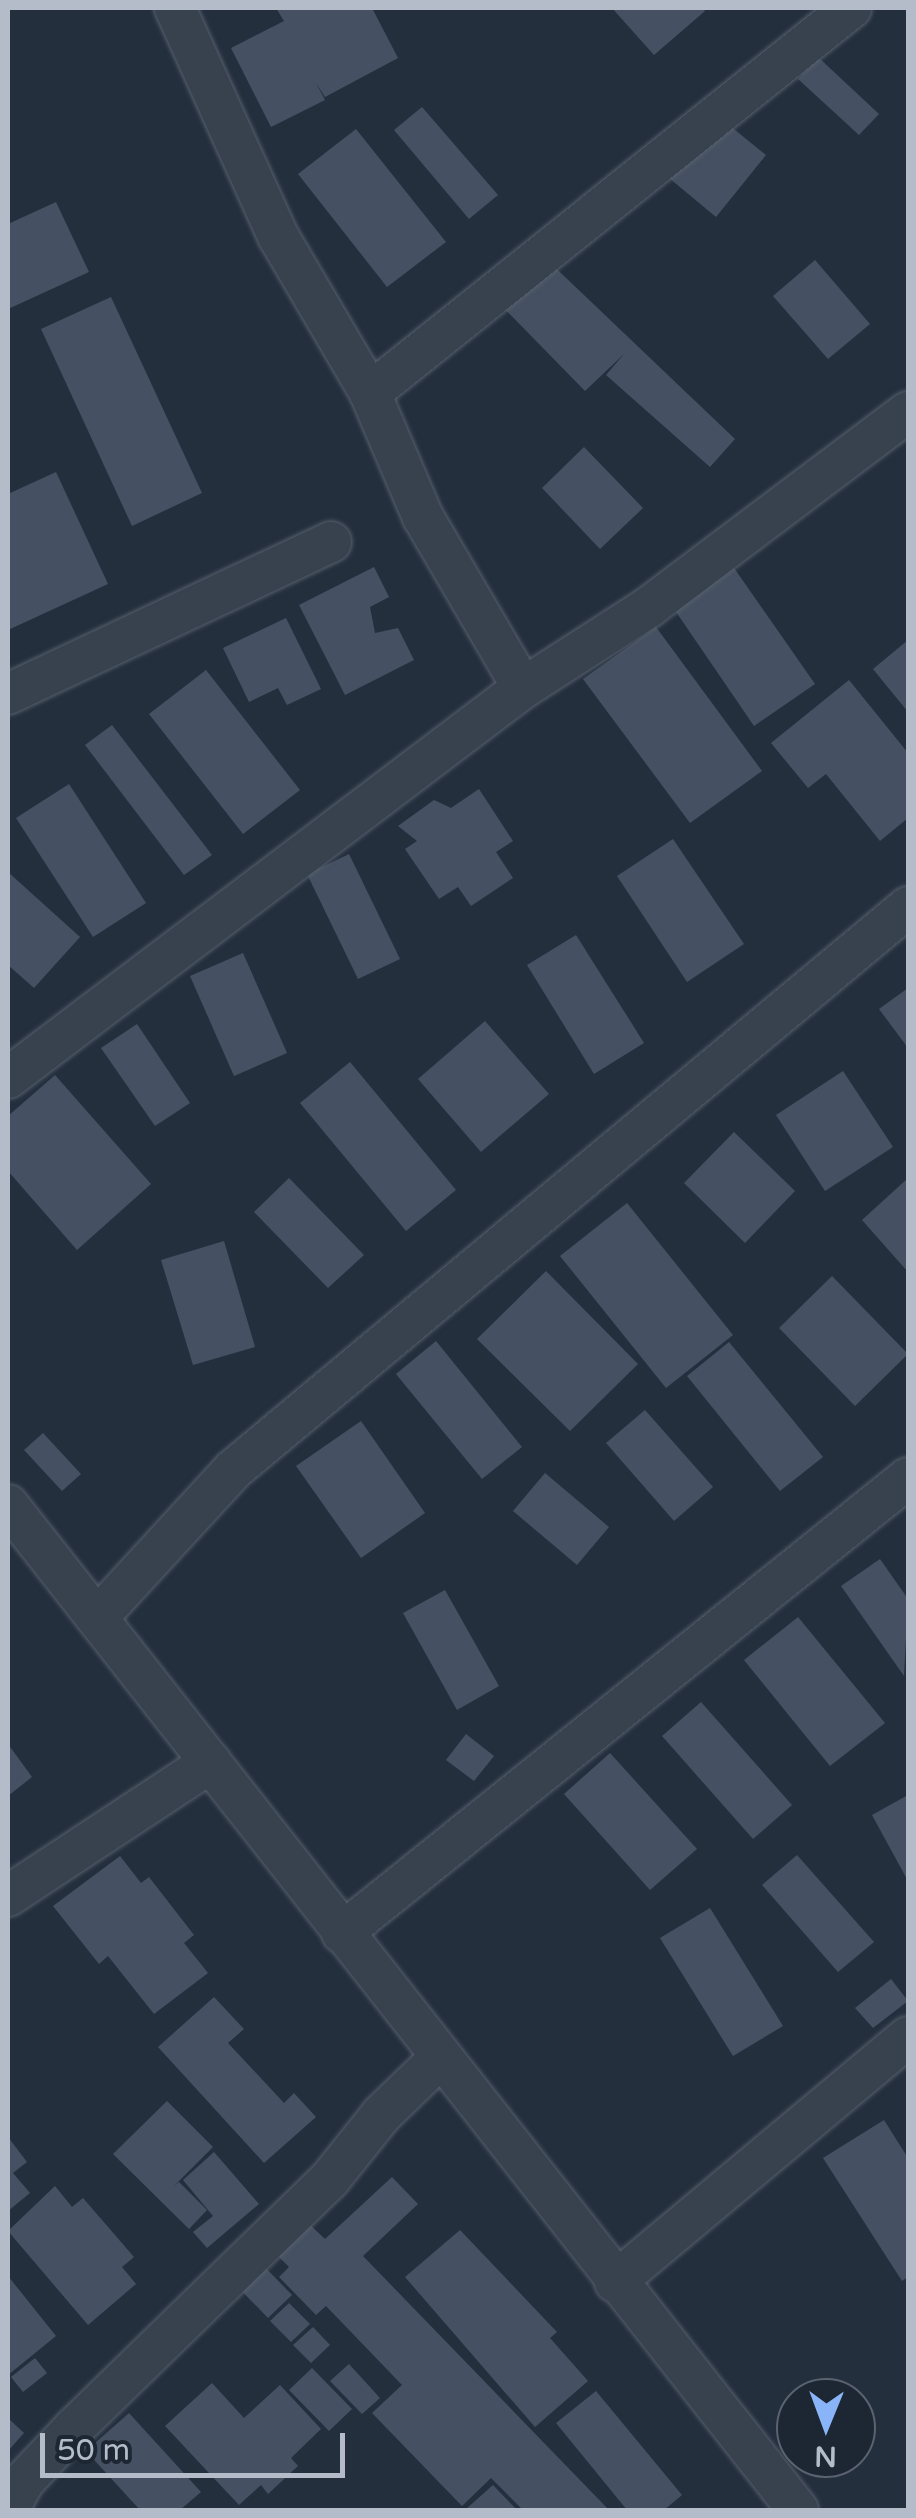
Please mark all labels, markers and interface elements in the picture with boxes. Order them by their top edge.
north arrow [776,2378,876,2478]
scale bar [45,2413,350,2475]
text: 50 m [57,2432,130,2469]
text: N [814,2439,837,2473]

